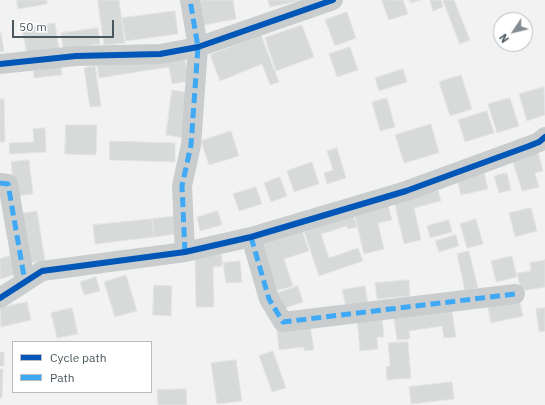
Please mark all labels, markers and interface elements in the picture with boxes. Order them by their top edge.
scale bar [14,12,116,38]
north arrow [493,12,533,52]
text: 50 m [19,19,47,34]
text: N [496,31,512,46]
legend [12,341,152,393]
text: Cycle path [50,350,107,365]
text: Path [50,370,75,385]

